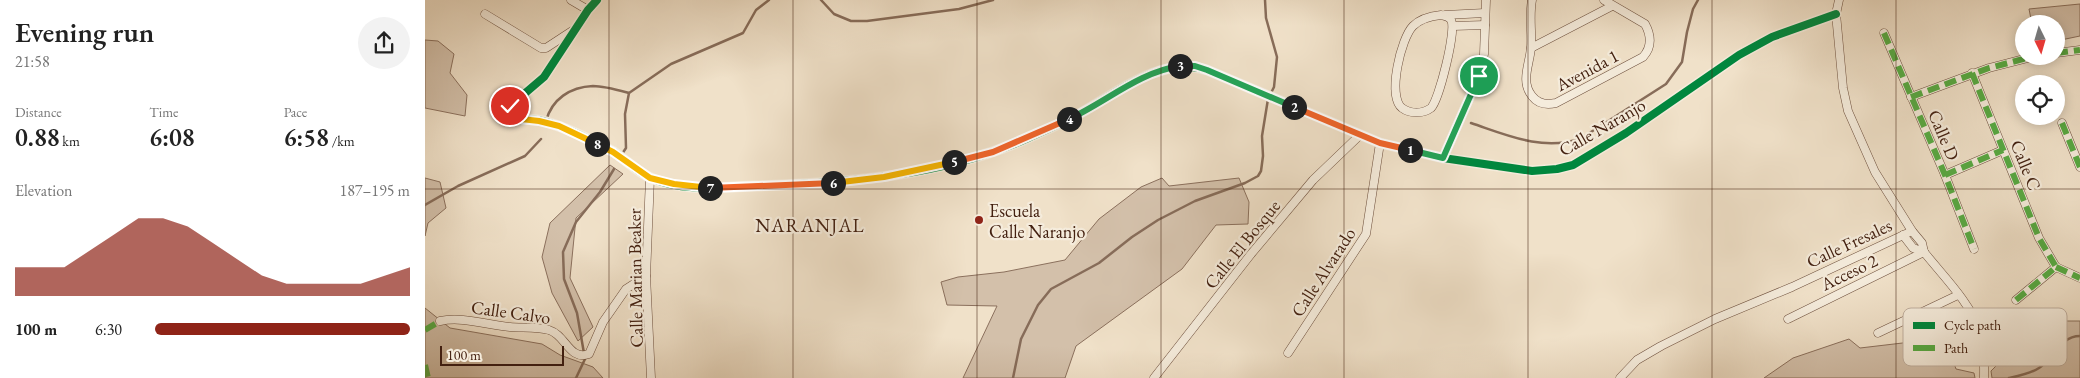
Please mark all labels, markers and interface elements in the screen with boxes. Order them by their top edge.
text: Evening run [15,14,154,50]
north arrow [2015,15,2065,65]
map controls [2015,15,2065,125]
button: share [358,17,410,69]
street label: Avenida 1 [1551,44,1622,97]
text: 21:58 [15,51,50,72]
pin: 3 [1167,54,1193,78]
pin [1458,55,1500,97]
text: 3 [1177,57,1184,75]
icon: arrive [1465,62,1493,90]
button: locate [2015,75,2065,125]
pin [489,85,531,127]
icon: check [496,92,524,120]
street label: Calle Naranjo [1555,93,1650,161]
pin: 2 [1281,94,1307,120]
text: 2 [1291,98,1298,116]
text: Distance [15,103,62,121]
text: Time [149,103,179,121]
text: Pace [284,103,307,121]
pin: 4 [1057,106,1081,132]
street label: Calle D [1923,106,1965,164]
text: 4 [1066,110,1073,128]
text: 0.88 [15,121,60,153]
text: 6:08 [149,121,195,153]
text: 6:58 [284,121,329,153]
text: km [60,132,80,150]
text: /km [329,132,355,150]
pin: 8 [585,132,609,156]
text: 8 [594,135,601,153]
street label: Calle C [2006,137,2046,193]
pin: 1 [1397,138,1423,162]
text: 1 [1407,141,1414,159]
pin: 5 [941,150,967,174]
text: 5 [951,153,958,171]
pin: 6 [821,170,845,196]
text: 6 [830,174,837,192]
pin: 7 [697,176,723,200]
text: 7 [707,179,714,197]
text: Elevation [15,180,73,201]
text: 187–195 m [339,180,410,201]
street label: Calle El Bosque [1199,195,1285,293]
place label: Escuela Calle Naranjo [989,199,1085,243]
street label: Calle Marian Beaker [622,208,648,348]
district label: NARANJAL [755,213,865,238]
street label: Calle Fresales [1803,213,1896,273]
marker: Escuela Calle Naranjo [973,214,985,226]
street label: Calle Alvarado [1286,223,1360,321]
street label: Acceso 2 [1816,248,1881,296]
street label: Calle Calvo [470,295,552,329]
legend [1903,308,2067,366]
text: Cycle path [1944,316,2001,334]
text: 100 m [15,319,57,340]
text: 6:30 [95,319,122,340]
text: Path [1944,339,1968,357]
scale bar [440,343,564,366]
text: 100 m [447,346,481,364]

